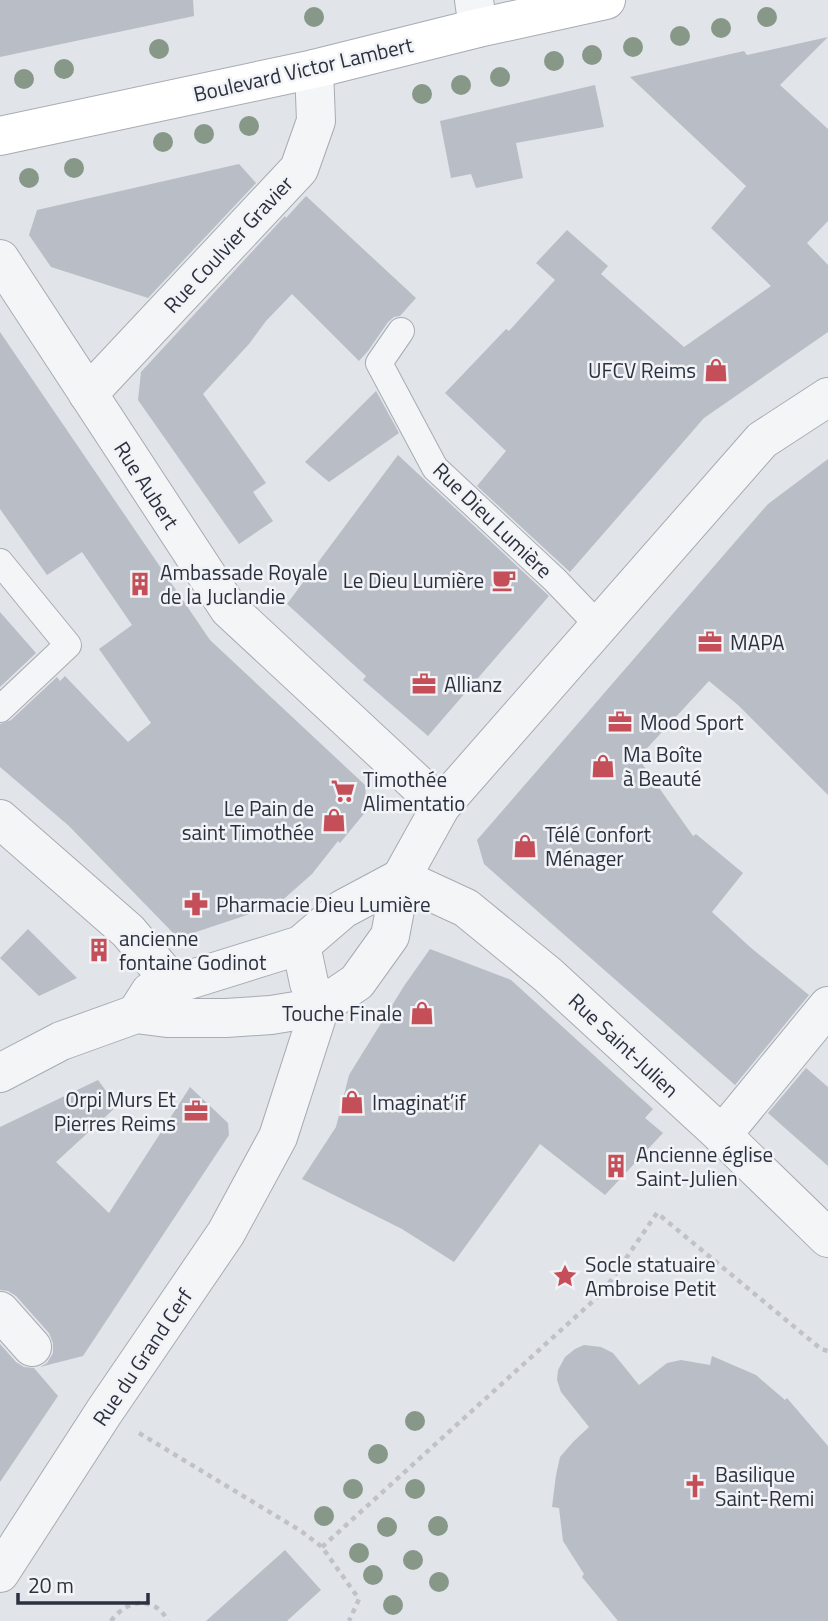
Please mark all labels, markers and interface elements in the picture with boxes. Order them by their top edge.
street label: Boulevard Victor Lambert [190,28,417,110]
street label: Rue Coulvier Gravier [156,168,300,320]
place label: UFCV Reims [588,354,696,386]
shop icon: UFCV Reims [702,356,730,384]
street label: Rue Aubert [107,435,188,536]
street label: Rue Dieu Lumière [426,455,560,585]
place label: Ambassade Royale de la Juclandie [160,556,328,612]
place label: Le Dieu Lumière [343,564,484,596]
cafe icon: Le Dieu Lumière [490,566,518,594]
building icon: Ambassade Royale de la Juclandie [126,570,154,598]
place label: MAPA [730,626,785,658]
office icon: MAPA [696,628,724,656]
place label: Allianz [444,668,502,700]
office icon: Allianz [410,670,438,698]
place label: Mood Sport [640,706,744,738]
office icon: Mood Sport [606,708,634,736]
place label: Ma Boîte à Beauté [623,738,702,794]
shop icon: Ma Boîte à Beauté [589,752,617,780]
place label: Timothée Alimentatio [363,763,465,819]
supermarket icon: Timothée Alimentatio [329,777,357,805]
place label: Le Pain de saint Timothée [182,792,314,848]
shop icon: Le Pain de saint Timothée [320,806,348,834]
place label: Télé Confort Ménager [545,818,652,874]
shop icon: Télé Confort Ménager [511,832,539,860]
place label: Pharmacie Dieu Lumière [216,888,431,920]
pharmacy icon: Pharmacie Dieu Lumière [182,890,210,918]
place label: ancienne fontaine Godinot [119,922,267,978]
building icon: ancienne fontaine Godinot [85,936,113,964]
street label: Rue Saint-Julien [562,985,686,1105]
place label: Touche Finale [282,997,402,1029]
shop icon: Touche Finale [408,999,436,1027]
place label: Orpi Murs Et Pierres Reims [54,1083,177,1139]
place label: Imaginat’if [372,1086,466,1118]
shop icon: Imaginat’if [338,1088,366,1116]
office icon: Orpi Murs Et Pierres Reims [182,1097,210,1125]
place label: Ancienne église Saint-Julien [636,1138,773,1194]
building icon: Ancienne église Saint-Julien [602,1152,630,1180]
place label: Socle statuaire Ambroise Petit [585,1248,717,1304]
place icon: Socle statuaire Ambroise Petit [551,1262,579,1290]
street label: Rue du Grand Cerf [84,1282,200,1432]
place label: Basilique Saint-Remi [715,1458,814,1514]
church icon: Basilique Saint-Remi [681,1472,709,1500]
scale bar [18,1562,147,1606]
text: 20 m [28,1569,74,1601]

